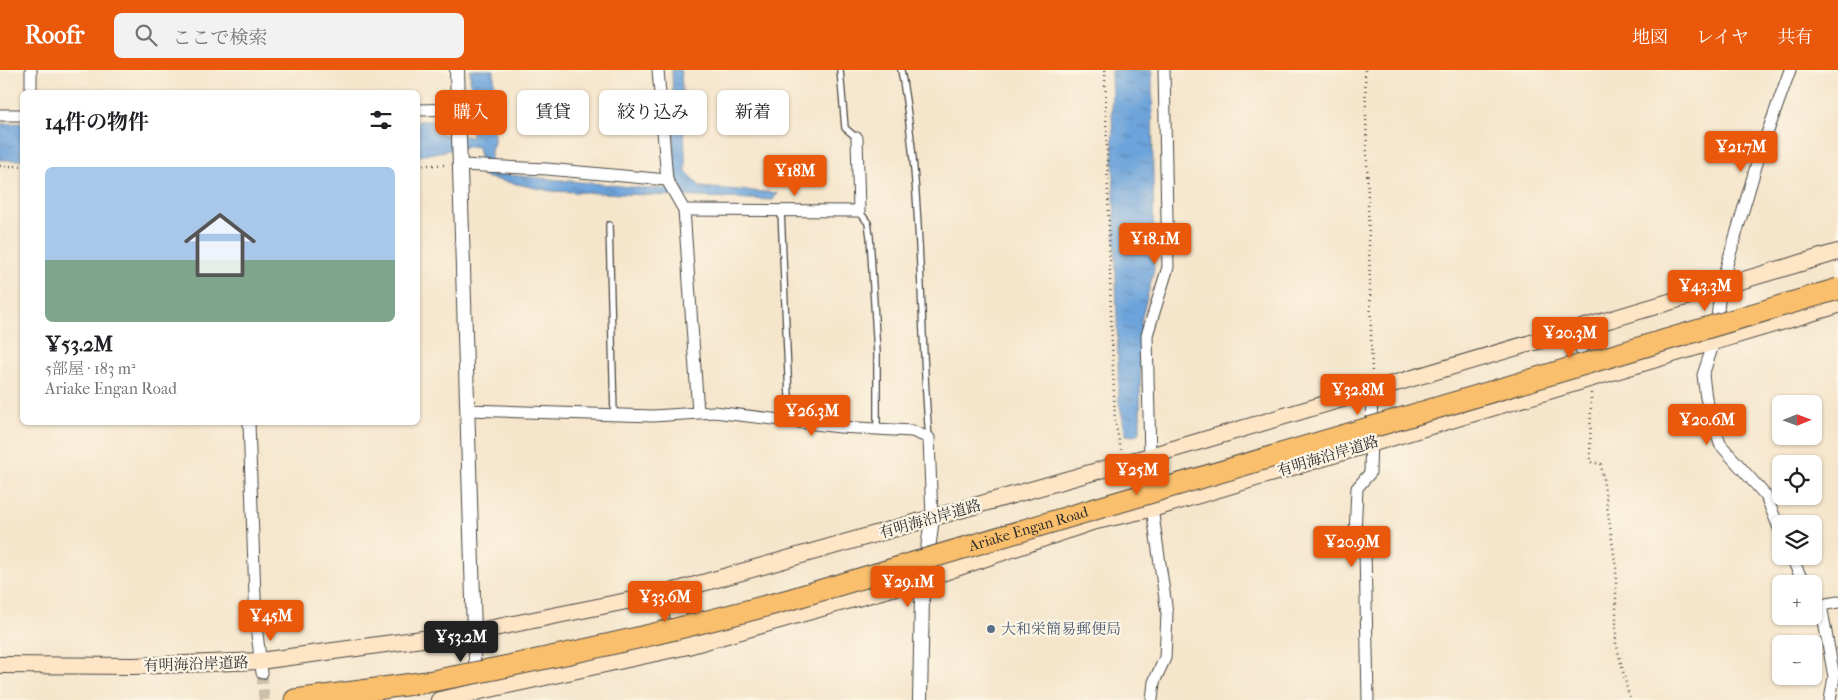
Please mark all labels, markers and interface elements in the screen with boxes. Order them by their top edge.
search box [114,13,464,58]
text: Roofr [25,21,84,49]
icon: search [132,21,160,49]
text: ここで検索 [172,27,267,49]
text: 地図 [1632,27,1668,48]
text: レイヤ [1696,27,1749,48]
text: 共有 [1777,27,1813,48]
chip: 購入 [435,90,507,135]
chip: 賃貸 [517,90,589,135]
chip: 絞り込み [599,90,707,135]
chip: 新着 [717,90,789,135]
icon: filters [367,106,395,134]
text: 14件の物件 [45,110,149,134]
pin: ¥21.7M [1700,131,1782,173]
text: ¥21.7M [1716,137,1766,156]
pin: ¥18M [765,154,825,197]
text: ¥18M [775,161,815,180]
icon: home [175,200,265,290]
pin: ¥18.1M [1114,222,1196,265]
text: ¥18.1M [1130,229,1180,248]
pin: ¥43.3M [1664,270,1746,312]
text: ¥43.3M [1679,276,1731,295]
pin: ¥20.3M [1529,316,1611,359]
text: ¥20.3M [1543,323,1597,342]
text: ¥53.2M [45,332,113,356]
text: 5部屋 · 183 m² [45,359,136,378]
pin: ¥32.8M [1317,374,1399,416]
text: Ariake Engan Road [45,379,177,398]
text: ¥32.8M [1332,380,1384,399]
pin: ¥26.3M [771,394,853,437]
north arrow [1772,395,1822,445]
map controls [1772,395,1822,685]
text: ¥26.3M [785,401,839,420]
pin: ¥20.6M [1666,404,1748,446]
text: ¥20.6M [1679,410,1735,429]
street label: 有明海沿岸道路 [1275,432,1381,480]
pin: ¥25M [1107,454,1167,496]
button: locate [1772,455,1822,505]
text: ¥25M [1116,460,1158,479]
street label: 有明海沿岸道路 [877,496,983,542]
street label: Ariake Engan Road [966,502,1091,555]
button: layers [1772,515,1822,565]
pin: ¥20.9M [1311,526,1393,568]
text: ¥20.9M [1324,532,1380,551]
pin: ¥29.1M [867,566,949,608]
text: ¥29.1M [882,572,934,591]
button: + [1772,575,1822,625]
pin: ¥33.6M [624,580,706,623]
text: ¥33.6M [639,587,691,606]
pin: ¥45M [241,600,301,642]
text: ¥45M [249,606,293,625]
pin: ¥53.2M [420,620,502,663]
place label: 大和栄簡易郵便局 [1001,620,1121,638]
marker: 大和栄簡易郵便局 [985,623,997,635]
text: ¥53.2M [435,627,487,646]
button: − [1772,635,1822,685]
street label: 有明海沿岸道路 [143,653,249,675]

